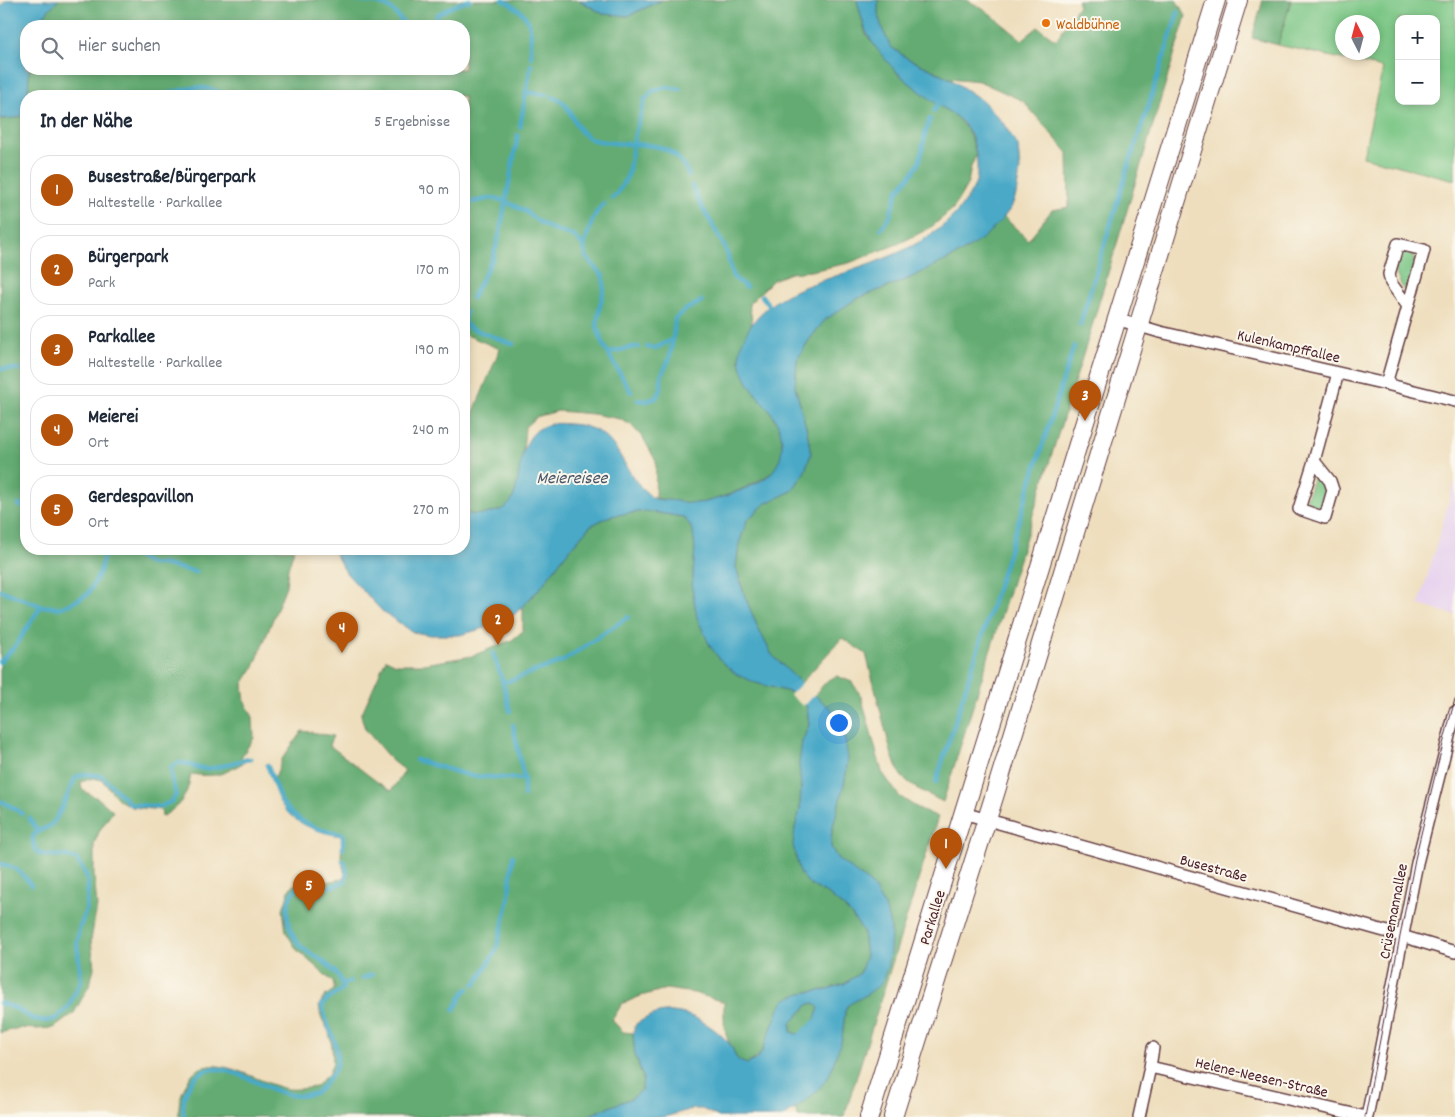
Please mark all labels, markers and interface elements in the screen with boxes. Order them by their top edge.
place label: Waldbühne [1056,14,1120,37]
north arrow [1335,15,1380,60]
map controls [1395,15,1440,105]
button: + [1395,15,1440,60]
marker: Waldbühne [1040,17,1052,29]
search box [20,20,470,75]
icon: search [38,34,66,62]
text: Hier suchen [78,34,161,61]
button: − [1395,60,1440,105]
text: In der Nähe [40,108,132,138]
text: 5 Ergebnisse [374,111,450,134]
text: Busestraße/Bürgerpark [88,165,256,192]
text: 1 [55,179,59,202]
text: 90 m [418,179,449,202]
text: Haltestelle · Parkallee [88,192,222,215]
text: Bürgerpark [88,245,168,272]
text: 2 [54,259,61,282]
text: 170 m [416,259,449,282]
text: Park [88,272,115,295]
street label: Kulenkampffallee [1235,324,1342,370]
text: Parkallee [88,325,155,352]
text: 3 [53,339,61,362]
text: 190 m [415,339,449,362]
text: Haltestelle · Parkallee [88,352,222,375]
pin: 3 [1069,380,1101,421]
text: Meierei [88,405,138,432]
text: 4 [54,419,60,442]
text: 240 m [412,419,449,442]
text: Ort [88,432,109,455]
water label: Meiereisee [537,467,609,492]
text: Gerdespavillon [88,485,194,512]
text: 5 [53,499,61,522]
text: 270 m [413,499,449,522]
text: Ort [88,512,109,535]
pin: 2 [482,604,514,645]
pin: 4 [326,612,358,653]
your location [826,710,852,736]
pin: 1 [930,828,962,869]
street label: Busestraße [1177,849,1250,889]
street label: Crüsemannallee [1374,862,1415,961]
pin: 5 [293,870,325,911]
street label: Parkallee [914,887,953,948]
street label: Helene-Neesen-Straße [1193,1052,1330,1105]

